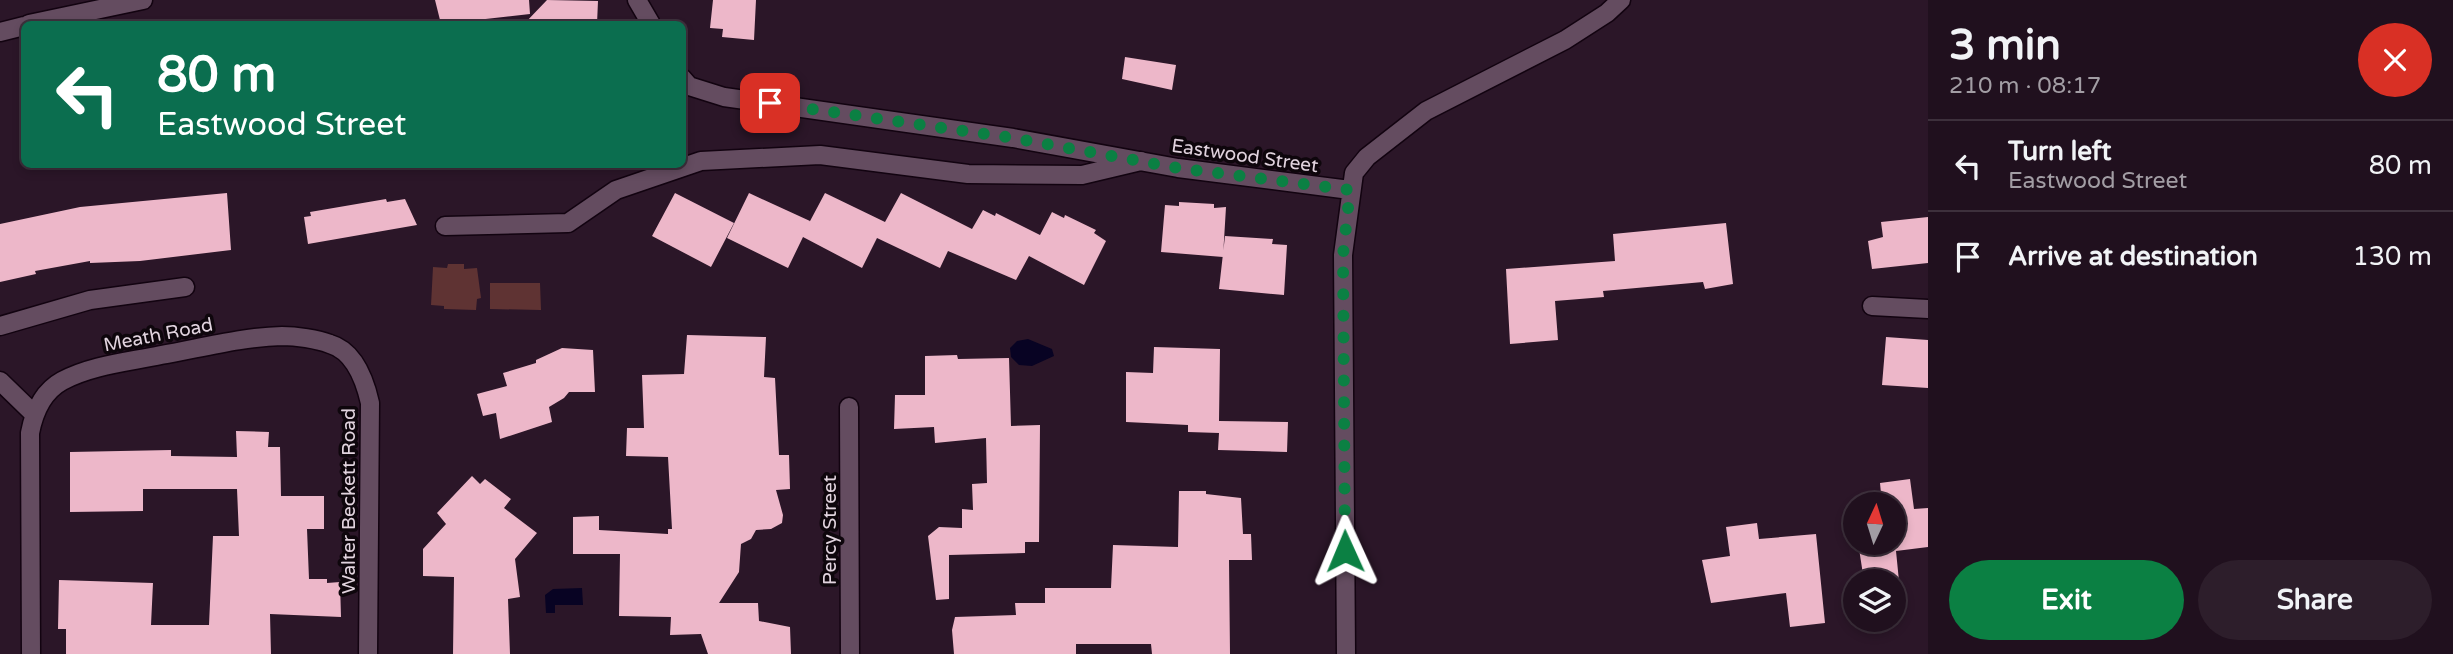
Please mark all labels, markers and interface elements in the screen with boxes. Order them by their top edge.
text: 3 min [1949,20,2061,71]
button: close [2358,23,2432,97]
text: 80 m [157,46,276,105]
icon: left [42,49,133,140]
text: 210 m · 08:17 [1949,72,2101,100]
pin [740,73,800,133]
icon: arrive [751,84,789,122]
text: Eastwood Street [157,106,406,144]
street label: Eastwood Street [1170,135,1320,177]
text: Turn left [2008,136,2111,167]
icon: left [1949,147,1987,185]
text: 80 m [2369,150,2432,181]
text: Eastwood Street [2008,167,2187,195]
icon: arrive [1949,238,1987,276]
text: Arrive at destination [2008,241,2258,272]
text: 130 m [2352,241,2432,272]
street label: Meath Road [102,314,215,356]
street label: Walter Beckett Road [338,408,360,594]
street label: Percy Street [819,475,841,585]
north arrow [1843,492,1906,555]
map controls [1843,492,1906,632]
position arrow [1308,514,1382,588]
button: Exit [1949,560,2184,640]
button: Share [2198,560,2432,640]
button: layers [1843,569,1906,632]

